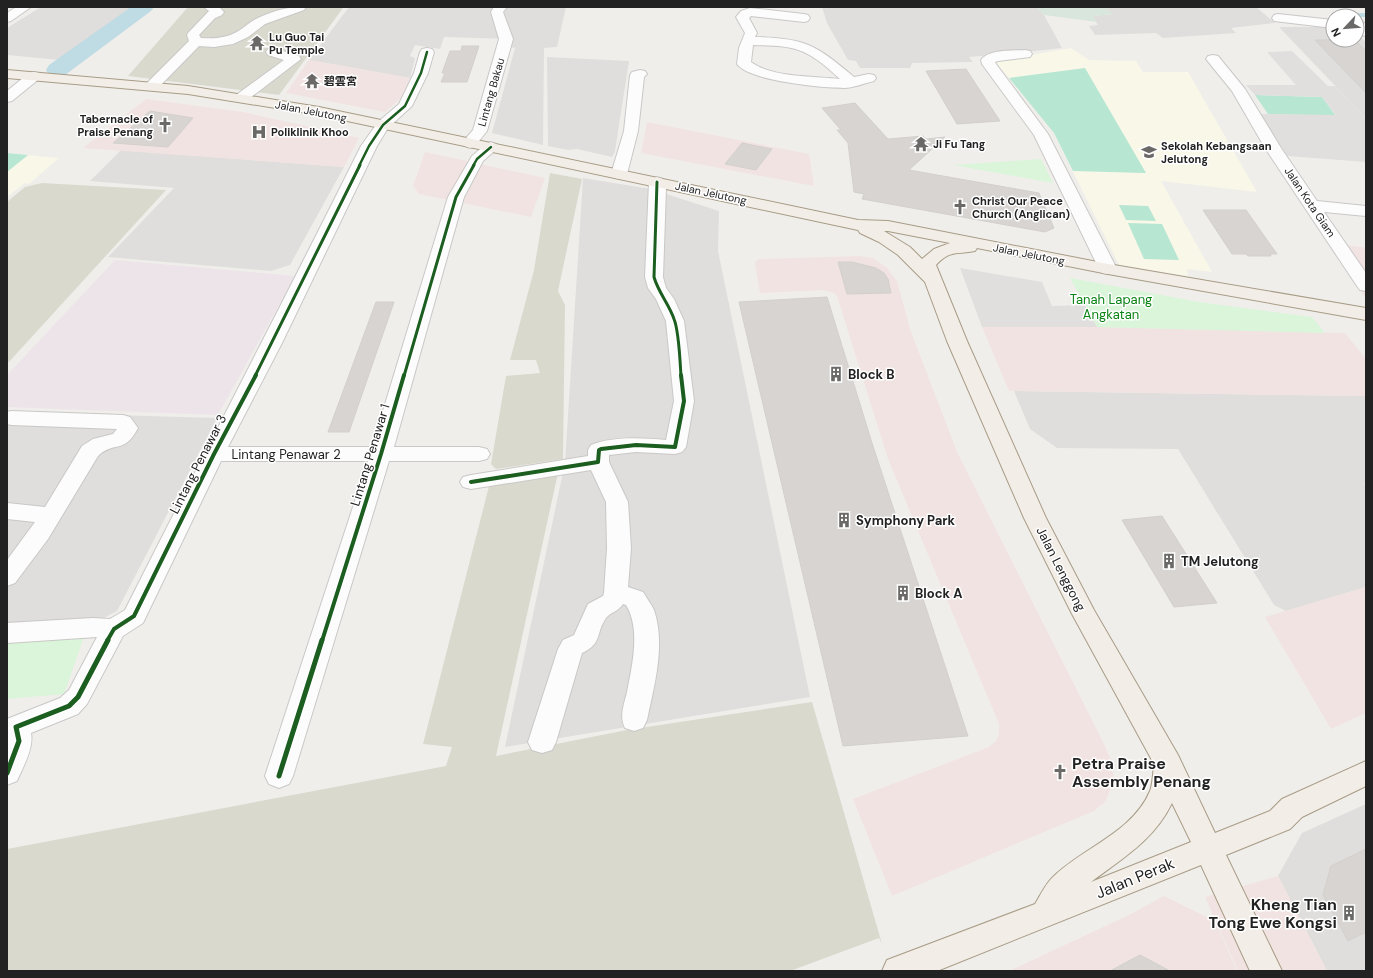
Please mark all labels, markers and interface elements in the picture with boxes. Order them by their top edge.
north arrow [1325,8,1365,48]
text: N [1328,26,1344,39]
place label: Lu Guo Tai Pu Temple [269,30,325,57]
temple icon: Lu Guo Tai Pu Temple [248,34,266,52]
street label: Lintang Bakau [475,56,507,128]
temple icon: 碧雲宮 [303,72,321,90]
place label: 碧雲宮 [324,74,357,88]
street label: Jalan Jelutong [274,97,348,125]
place label: Tabernacle of Praise Penang [78,112,153,139]
church icon: Tabernacle of Praise Penang [156,116,174,134]
hospital icon: Poliklinik Khoo [250,123,268,141]
place label: Poliklinik Khoo [271,125,349,139]
temple icon: Ji Fu Tang [912,135,930,153]
place label: Ji Fu Tang [933,137,986,151]
place label: Sekolah Kebangsaan Jelutong [1161,139,1272,166]
school or university icon: Sekolah Kebangsaan Jelutong [1140,143,1158,161]
street label: Jalan Kota Giam [1281,164,1339,240]
street label: Jalan Jelutong [674,179,748,207]
place label: Christ Our Peace Church (Anglican) [972,194,1070,221]
church icon: Christ Our Peace Church (Anglican) [951,198,969,216]
street label: Jalan Jelutong [992,240,1066,268]
park label: Tanah Lapang Angkatan [1070,291,1152,323]
building icon: Block B [827,365,845,383]
place label: Block B [848,366,894,383]
street label: Lintang Penawar 1 [346,402,394,508]
street label: Lintang Penawar 3 [166,411,230,517]
street label: Lintang Penawar 2 [231,446,341,463]
building icon: Symphony Park [835,511,853,529]
place label: Symphony Park [856,512,956,529]
street label: Jalan Lenggong [1032,524,1090,614]
building icon: TM Jelutong [1160,552,1178,570]
place label: TM Jelutong [1181,553,1259,570]
building icon: Block A [894,584,912,602]
place label: Block A [915,585,962,602]
place label: Petra Praise Assembly Penang [1072,753,1211,792]
church icon: Petra Praise Assembly Penang [1051,763,1069,781]
street label: Jalan Perak [1093,853,1177,903]
place label: Kheng Tian Tong Ewe Kongsi [1209,894,1337,933]
building icon: Kheng Tian Tong Ewe Kongsi [1340,904,1358,922]

